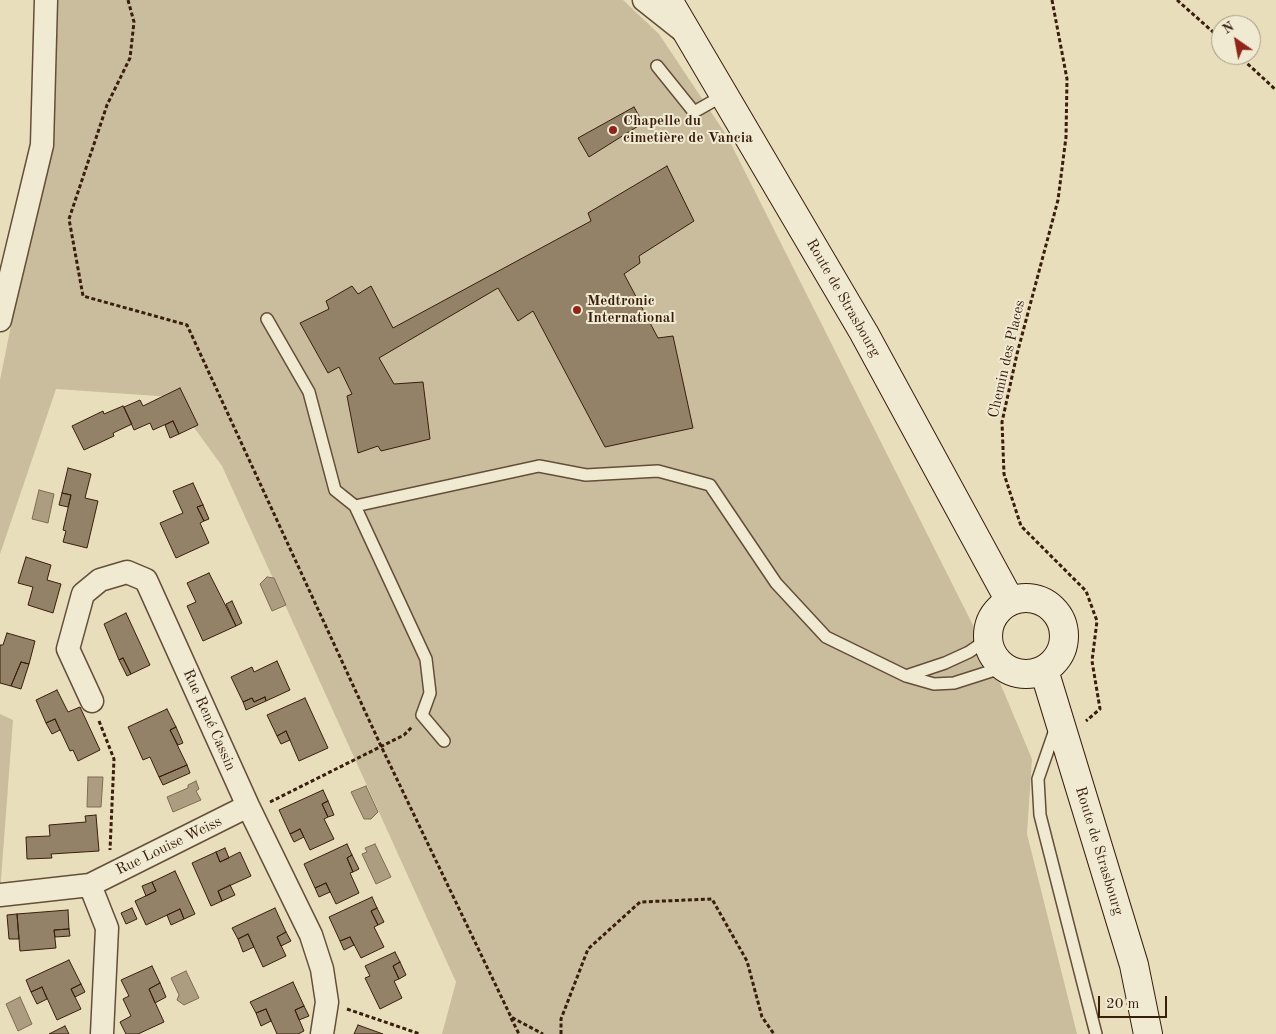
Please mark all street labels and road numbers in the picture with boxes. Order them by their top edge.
street label: Route de Strasbourg [802,236,884,360]
street label: Chemin des Places [985,298,1029,420]
street label: Rue René Cassin [179,666,239,774]
street label: Route de Strasbourg [1071,785,1127,917]
street label: Rue Louise Weiss [113,813,225,879]

